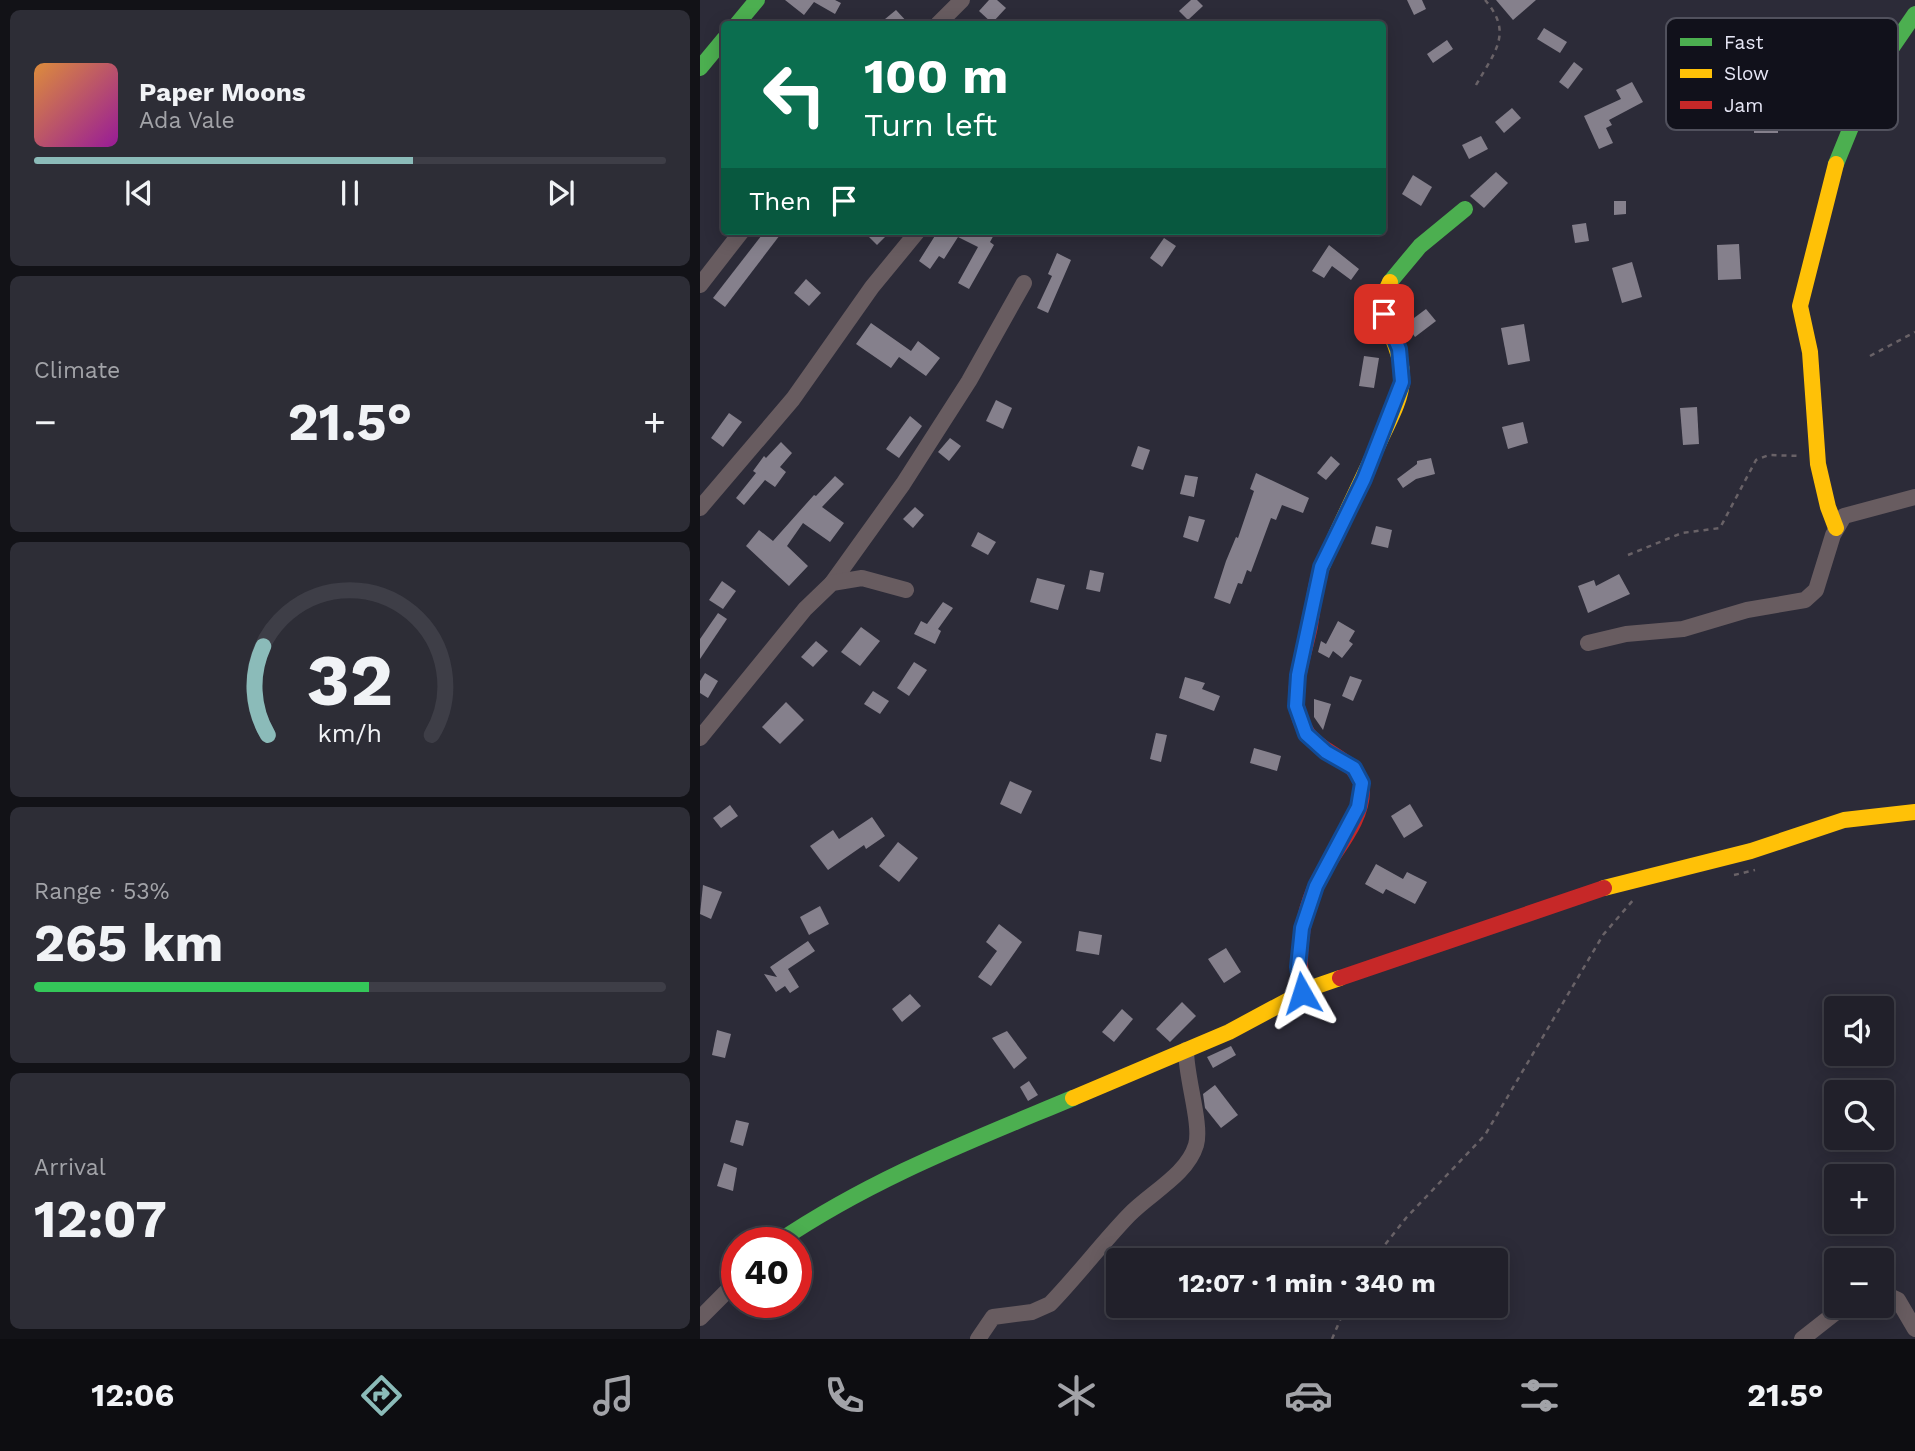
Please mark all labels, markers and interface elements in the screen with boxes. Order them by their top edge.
legend [1666,18,1898,130]
text: Fast [1724,31,1763,54]
text: 100 m [864,47,1008,105]
icon: left [749,49,840,140]
text: Slow [1724,62,1769,85]
text: Paper Moons [139,77,306,107]
text: Jam [1724,94,1763,117]
text: Turn left [864,106,997,144]
text: Ada Vale [139,107,235,134]
icon: previous [120,174,158,212]
icon: pause [331,174,369,212]
icon: next [542,174,580,212]
icon: arrive [825,182,863,220]
text: Then [749,186,811,216]
pin [1354,284,1414,344]
icon: arrive [1365,295,1403,333]
text: Climate [34,357,120,384]
text: 21.5° [288,392,412,453]
text: − [34,400,57,444]
text: + [643,400,666,444]
text: 32 [307,638,393,724]
text: km/h [318,719,382,748]
text: Range · 53% [34,878,169,905]
text: 265 km [34,913,224,974]
position arrow [1265,956,1339,1030]
map controls [1824,996,1894,1318]
button: sound [1824,996,1894,1066]
button: search [1824,1080,1894,1150]
text: Arrival [34,1154,106,1181]
button: + [1824,1164,1894,1234]
text: 12:07 [34,1189,167,1250]
speed limit sign: 40 [721,1227,812,1318]
button: − [1824,1248,1894,1318]
text: 12:07 · 1 min · 340 m [1178,1268,1436,1298]
icon: directions [357,1371,406,1420]
icon: music [589,1371,638,1420]
icon: phone [820,1371,869,1420]
icon: climate [1052,1371,1101,1420]
icon: car [1284,1371,1333,1420]
icon: filters [1515,1371,1564,1420]
text: 12:06 [91,1376,174,1414]
text: 21.5° [1747,1376,1824,1414]

